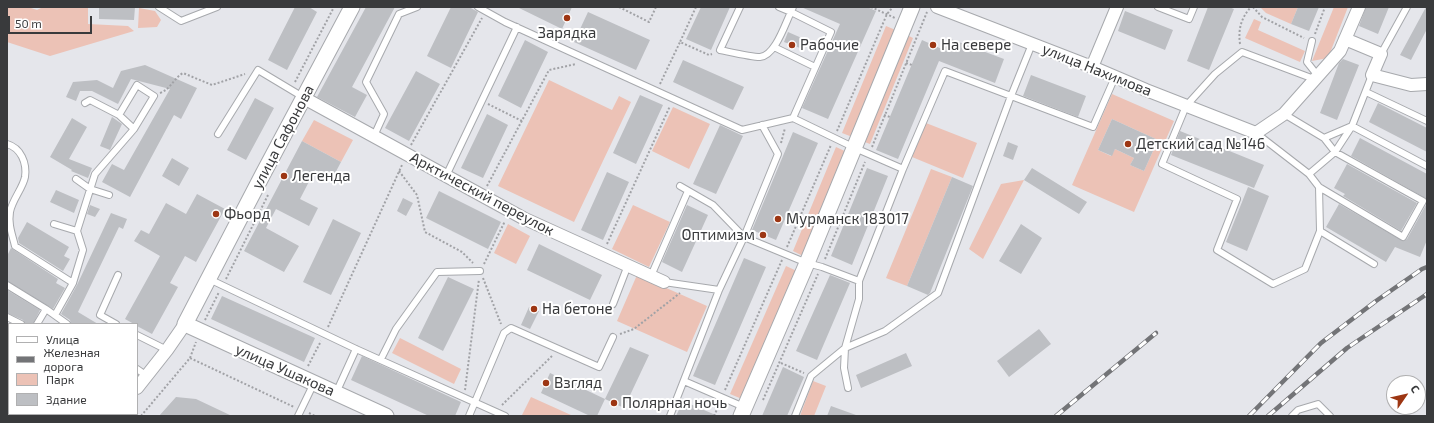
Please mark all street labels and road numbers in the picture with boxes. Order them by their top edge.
street label: улица Нахимова [1040,40,1154,100]
street label: улица Сафонова [248,82,318,192]
street label: Арктический переулок [407,148,557,240]
street label: улица Ушакова [233,340,337,400]

